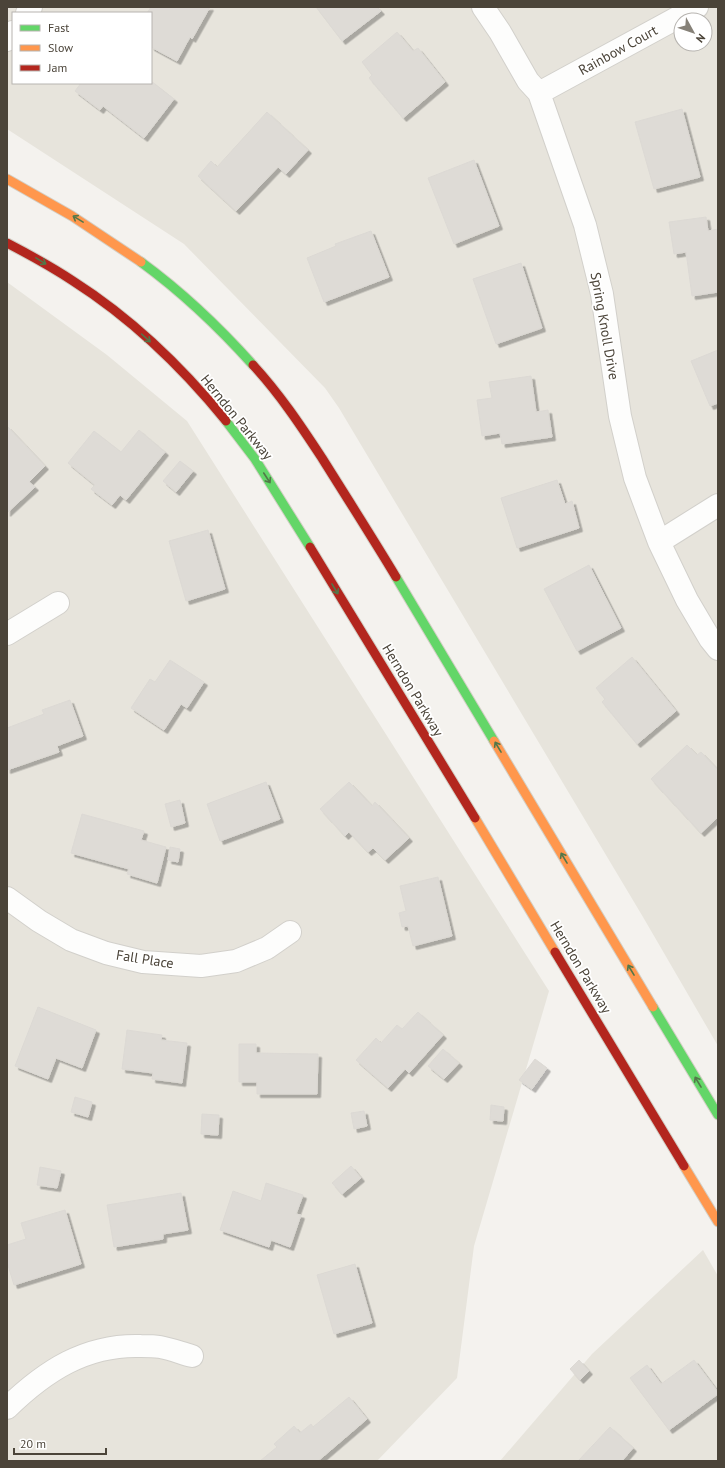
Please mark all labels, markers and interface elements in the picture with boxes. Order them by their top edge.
legend [12,12,152,84]
north arrow [673,12,713,52]
text: Fast [48,20,69,35]
street label: Rainbow Court [575,21,661,79]
text: N [693,31,708,46]
text: Slow [48,40,73,55]
text: Jam [47,60,67,75]
one-way arrow [72,215,84,223]
one-way arrow [35,258,47,266]
street label: Spring Knoll Drive [587,271,623,381]
one-way arrow [140,334,151,343]
street label: Herndon Parkway [197,371,277,464]
one-way arrow [263,473,271,484]
one-way arrow [331,583,339,594]
street label: Herndon Parkway [378,640,448,740]
one-way arrow [493,741,501,753]
one-way arrow [560,852,568,864]
street label: Herndon Parkway [546,917,616,1017]
street label: Fall Place [115,946,175,972]
one-way arrow [627,964,635,976]
one-way arrow [694,1077,702,1088]
scale bar [14,1430,106,1456]
text: 20 m [20,1436,46,1451]

